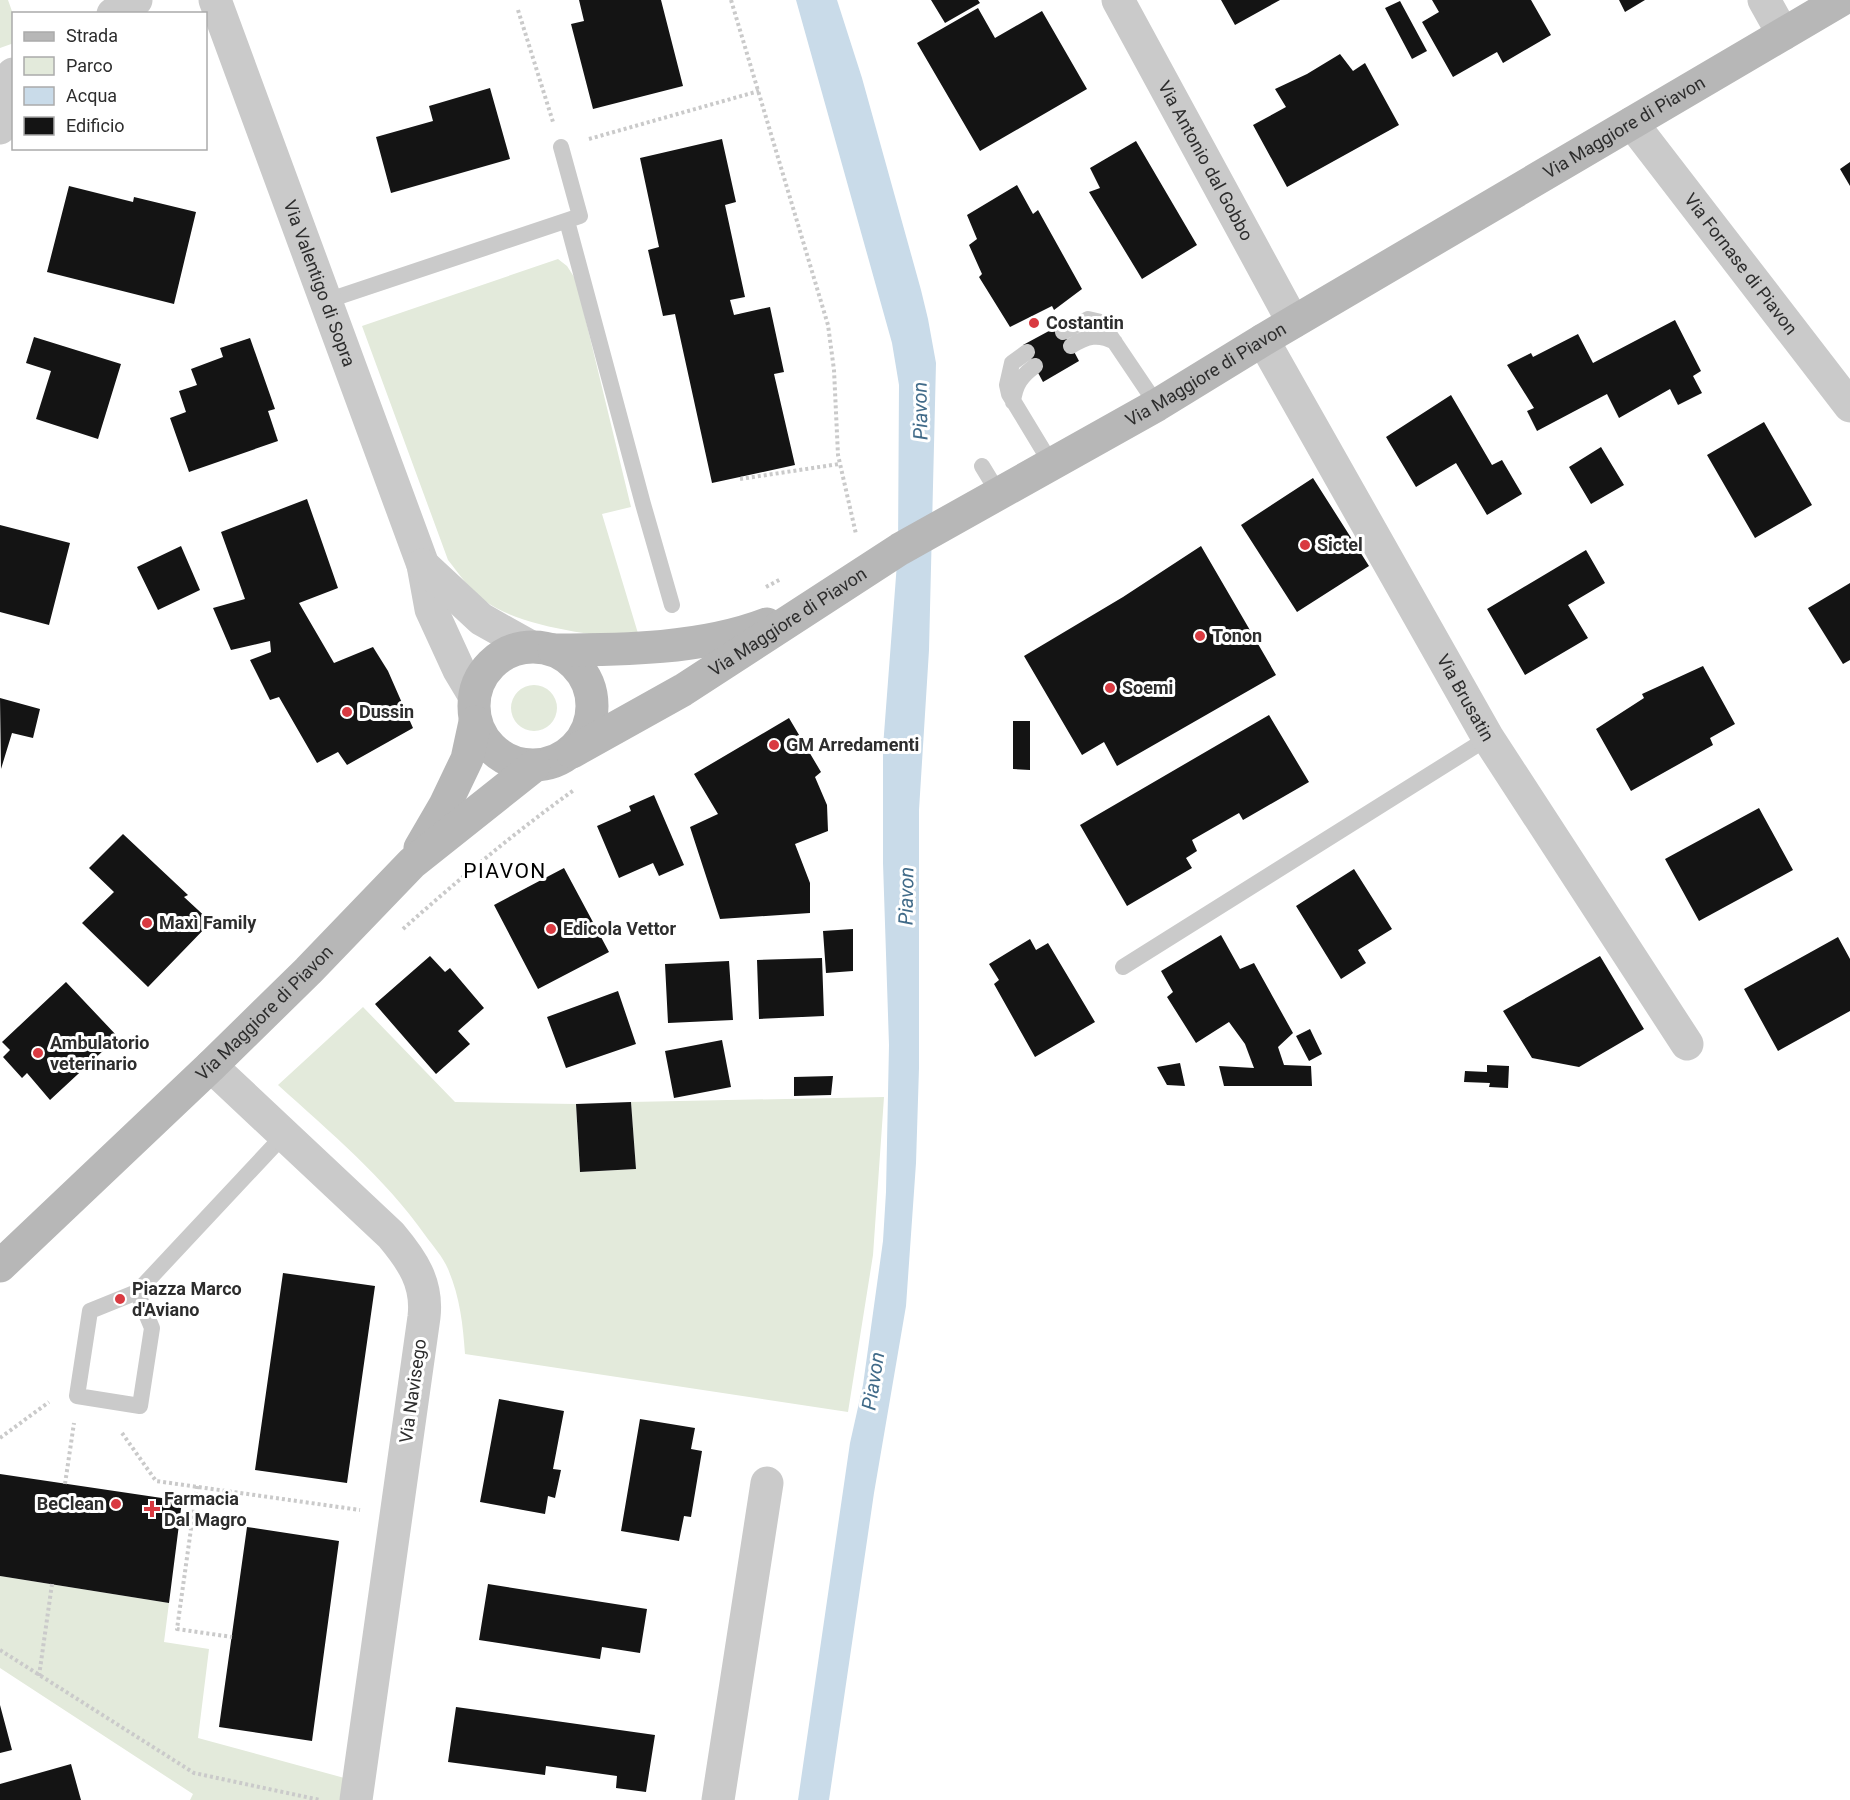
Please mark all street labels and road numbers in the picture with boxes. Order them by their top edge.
street label: Via Maggiore di Piavon [1540,71,1709,183]
street label: Via Antonio dal Gobbo [1154,77,1258,244]
street label: Via Fornase di Piavon [1680,189,1802,338]
street label: Via Valentigo di Sopra [280,197,360,369]
street label: Via Maggiore di Piavon [1122,318,1290,431]
street label: Via Maggiore di Piavon [705,563,870,680]
street label: Via Brusatin [1433,650,1499,745]
street label: Via Maggiore di Piavon [191,941,337,1085]
street label: Via Navisego [395,1338,430,1444]

